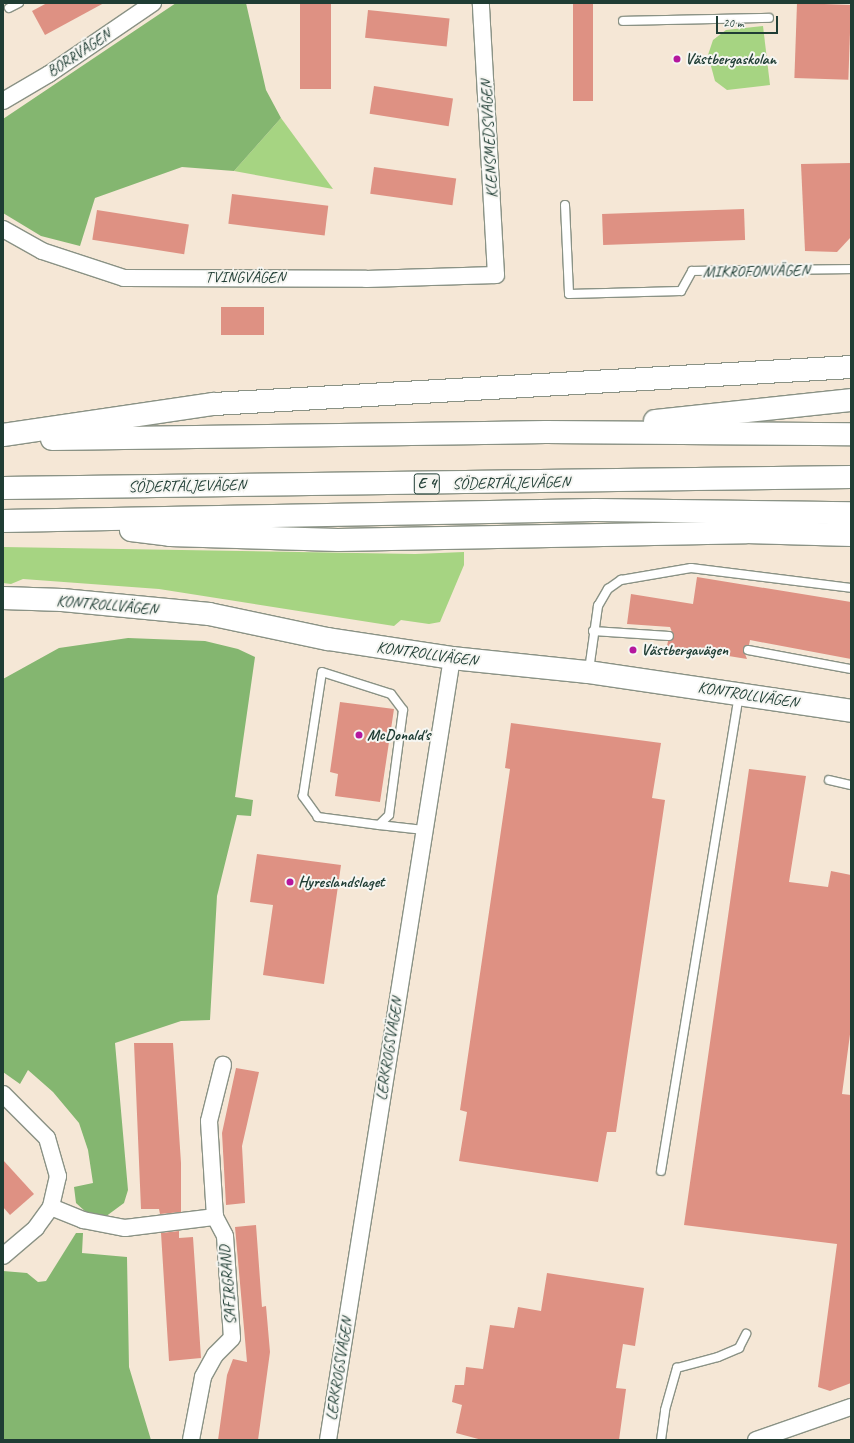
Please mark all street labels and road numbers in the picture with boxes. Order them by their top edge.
street label: BORRVÄGEN [43,25,115,81]
street label: KLENSMEDSVÄGEN [476,80,502,198]
street label: MIKROFONVÄGEN [702,260,810,282]
street label: TVINGVÄGEN [205,267,285,287]
road number: E 4 [413,471,441,497]
street label: SÖDERTÄLJEVÄGEN [452,472,570,494]
street label: SÖDERTÄLJEVÄGEN [128,475,246,497]
street label: KONTROLLVÄGEN [56,591,158,619]
street label: KONTROLLVÄGEN [375,637,479,671]
street label: KONTROLLVÄGEN [696,678,800,712]
street label: LERKROGSVÄGEN [371,996,407,1102]
street label: SAFIRGRÄND [216,1244,240,1326]
street label: LERKROGSVÄGEN [321,1316,357,1422]

